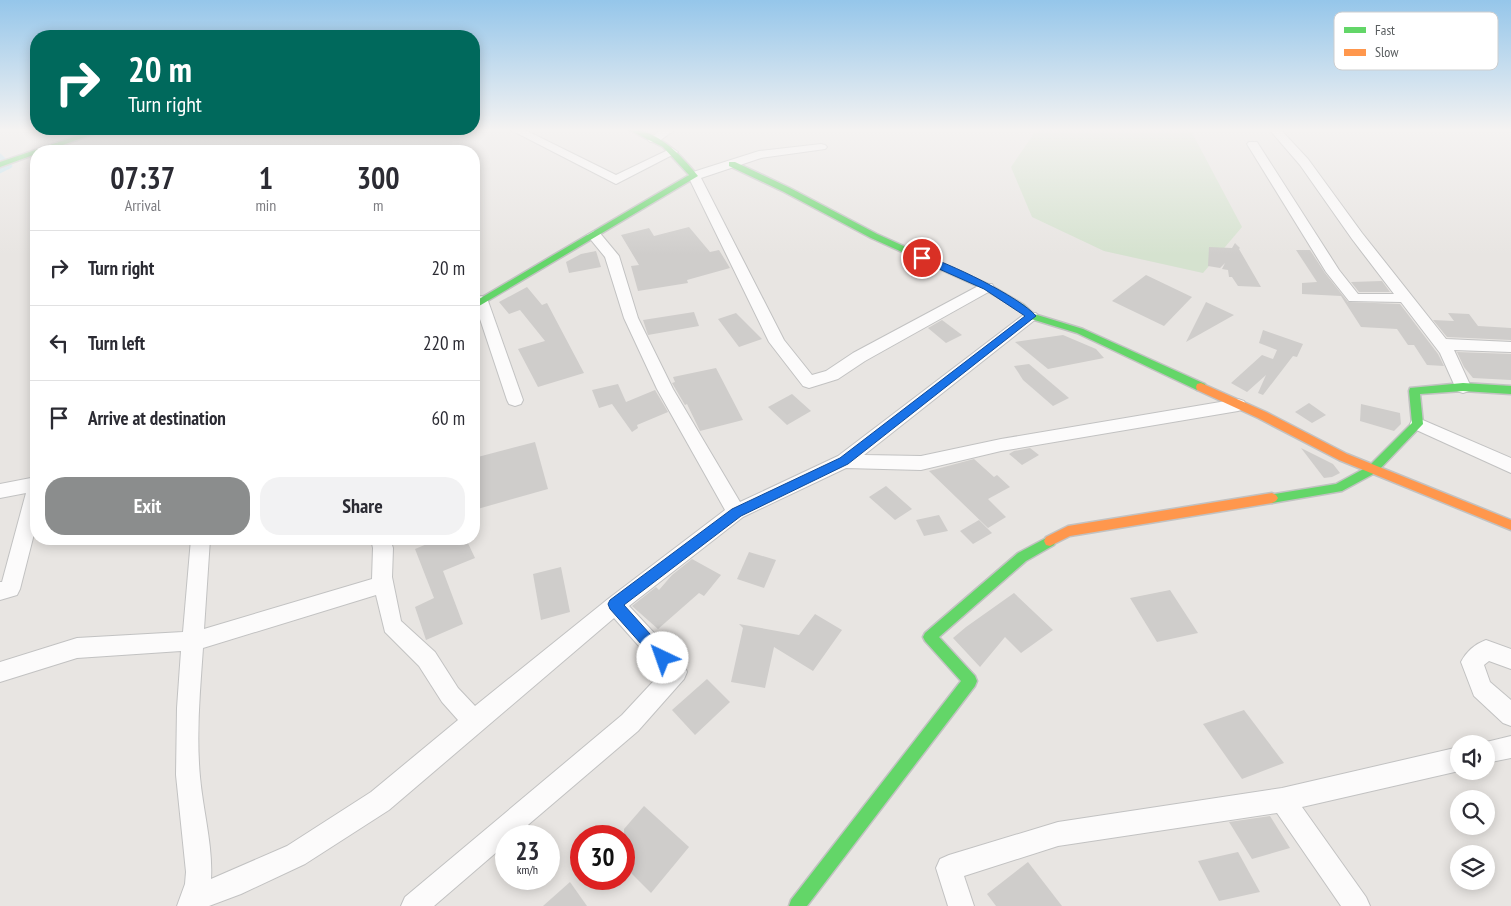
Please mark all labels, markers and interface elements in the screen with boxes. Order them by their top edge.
legend [1334,12,1498,70]
text: Fast [1375,21,1395,39]
text: Slow [1375,43,1399,61]
text: 20 m [128,46,192,92]
icon: right [45,50,110,115]
text: Turn right [128,90,202,118]
text: 07:37 [110,158,175,197]
text: 1 [259,158,273,197]
text: 300 [357,158,400,197]
text: Arrival [125,195,161,215]
text: min [255,195,276,215]
text: m [373,195,383,215]
pin [901,237,943,279]
icon: arrive [908,244,936,272]
icon: right [45,254,73,282]
text: Turn right [88,256,154,280]
text: 20 m [432,256,465,280]
icon: left [45,329,73,357]
text: Turn left [88,331,145,355]
text: 220 m [423,331,465,355]
icon: arrive [45,404,73,432]
text: Arrive at destination [88,406,226,430]
text: 60 m [432,406,465,430]
button: Exit [45,477,250,535]
button: Share [260,477,465,535]
position arrow [636,631,688,683]
map controls [1450,735,1495,890]
button: sound [1450,735,1495,780]
button: search [1450,790,1495,835]
speed limit sign: 30 [570,825,635,890]
text: 23 [516,835,539,867]
button: layers [1450,845,1495,890]
text: km/h [517,862,538,877]

